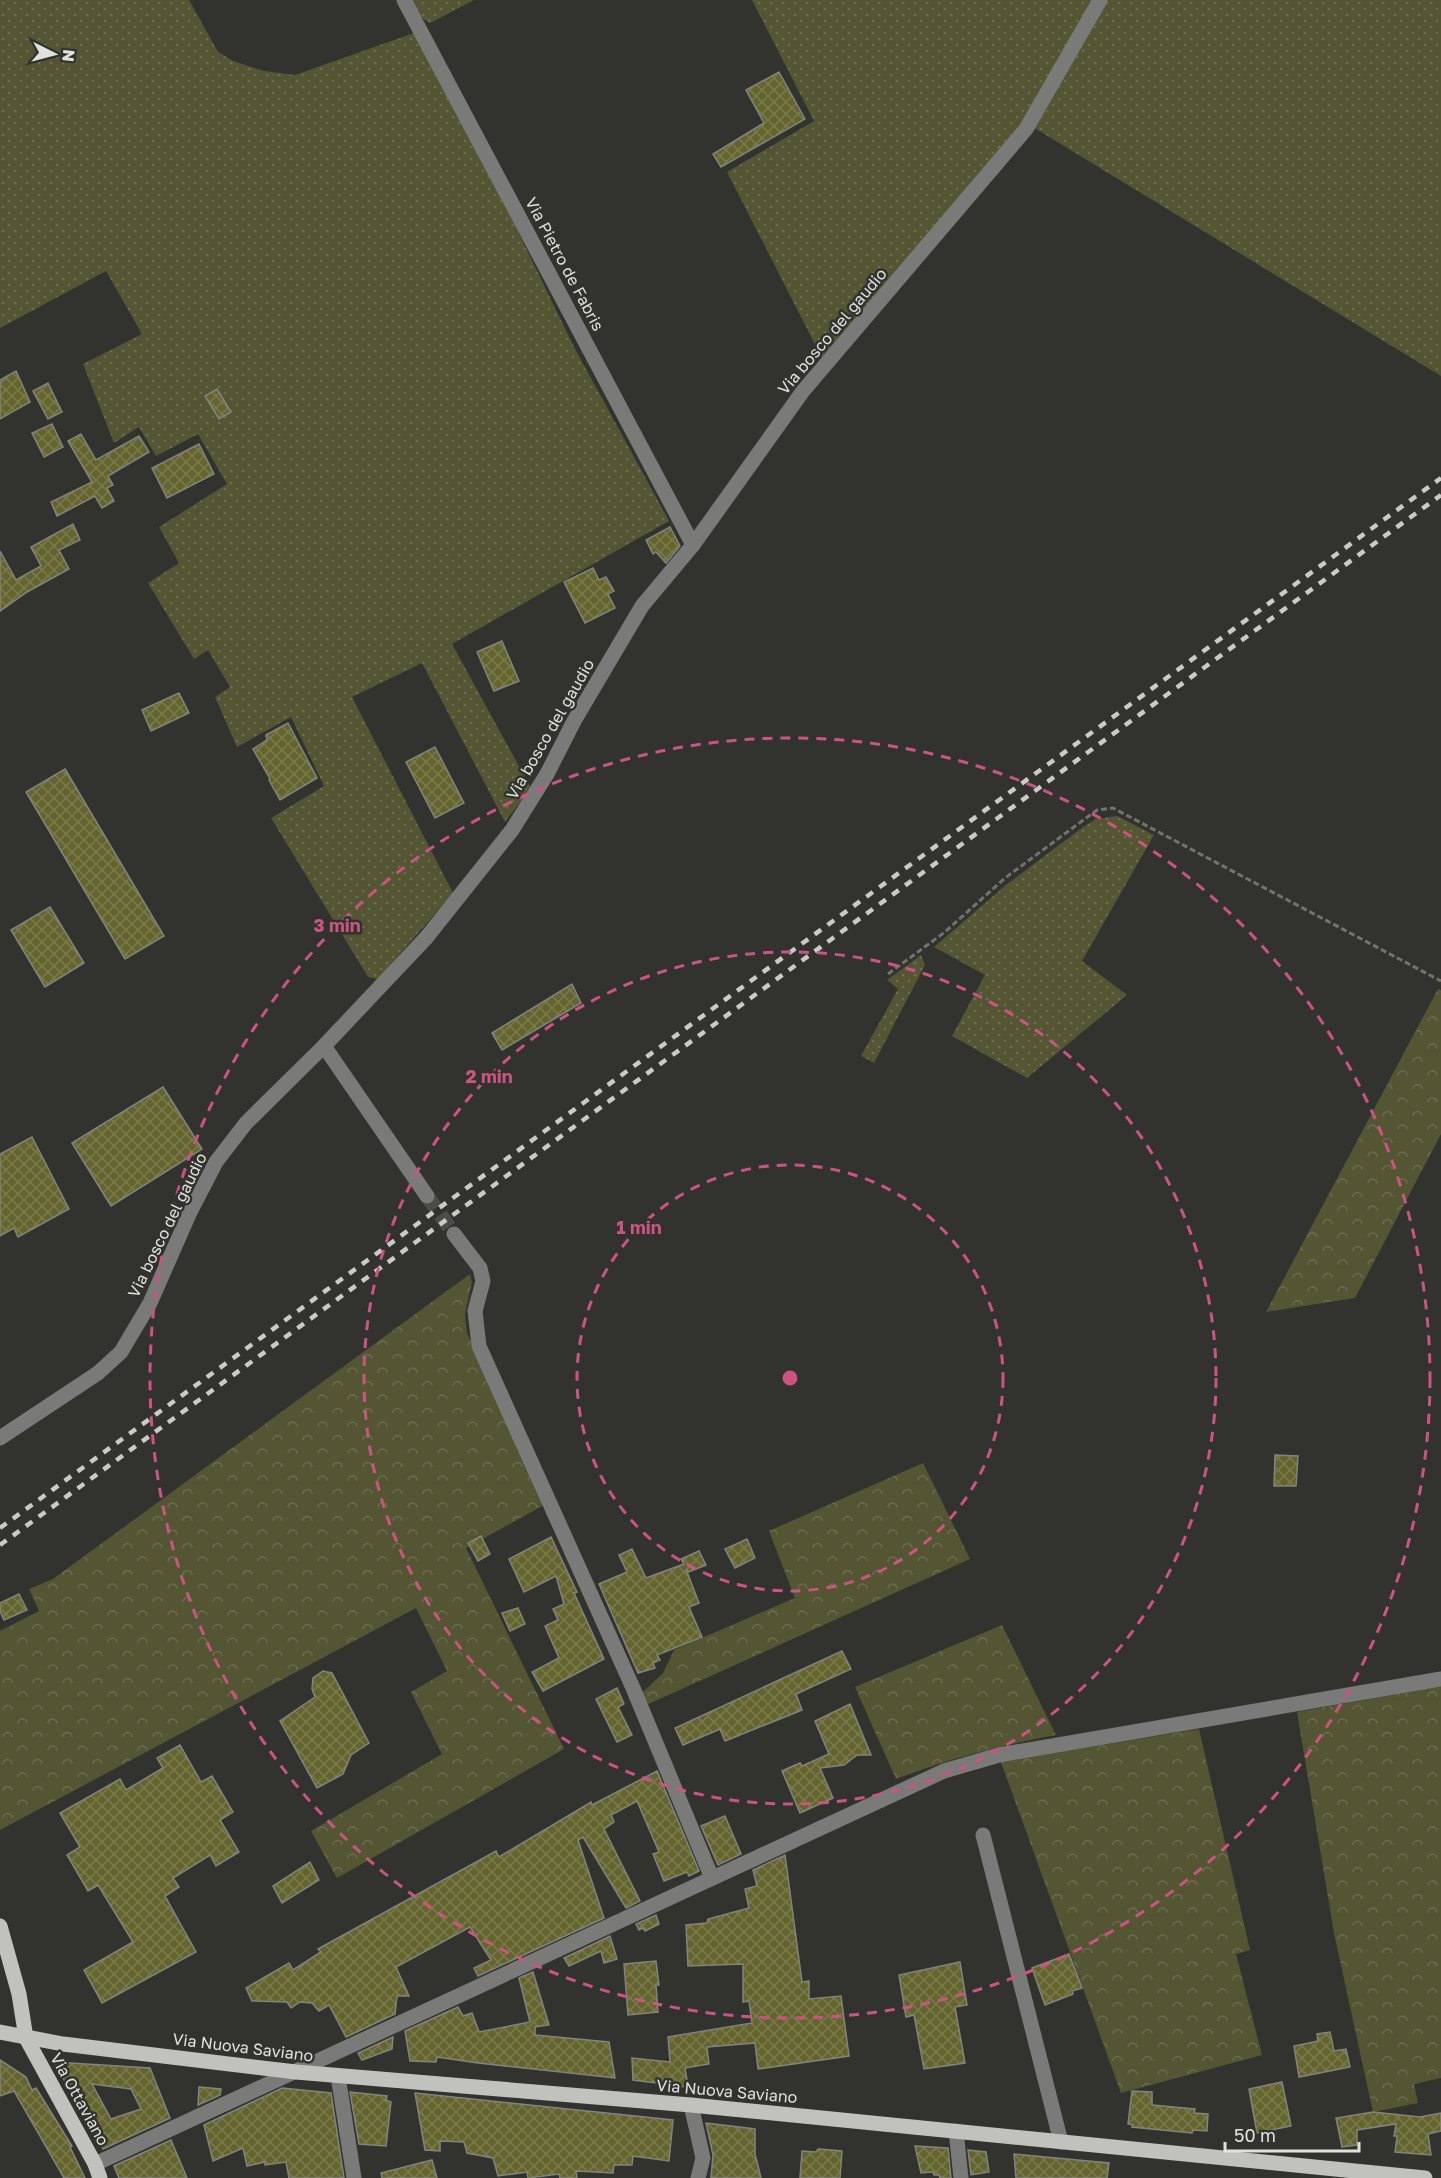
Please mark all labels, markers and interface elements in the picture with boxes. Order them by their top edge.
north arrow [24,24,84,84]
text: N [58,48,79,63]
street label: Via Pietro de Fabris [521,194,609,334]
street label: Via bosco del gaudio [773,264,891,398]
street label: Via bosco del gaudio [502,655,598,803]
text: 3 min [313,914,361,936]
text: 2 min [465,1065,513,1087]
street label: Via bosco del gaudio [123,1149,211,1301]
text: 1 min [616,1216,662,1238]
centre of rings [780,1368,800,1388]
street label: Via Nuova Saviano [172,2028,314,2066]
street label: Via Ottaviano [46,2049,114,2149]
street label: Via Nuova Saviano [656,2075,798,2107]
scale bar [1225,2115,1358,2153]
text: 50 m [1234,2124,1276,2146]

